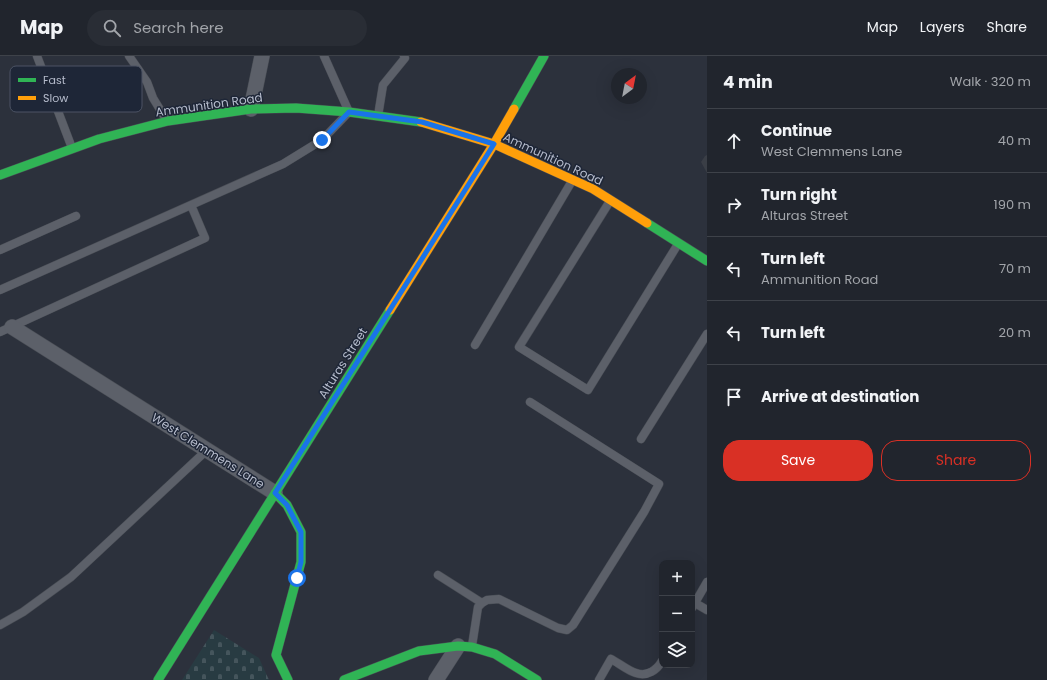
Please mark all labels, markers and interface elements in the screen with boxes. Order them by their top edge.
search box [87,10,367,46]
text: Map [20,14,63,41]
icon: search [101,17,123,39]
text: Search here [133,17,224,38]
text: Map [867,17,898,37]
text: Layers [920,17,964,37]
text: Share [986,17,1027,37]
legend [10,66,142,112]
north arrow [611,68,647,104]
text: 4 min [723,70,773,94]
text: Fast [43,72,66,88]
text: Walk · 320 m [950,72,1031,91]
street label: Ammunition Road [154,89,264,120]
text: Slow [43,90,68,106]
text: Continue [761,120,832,141]
street label: Ammunition Road [501,128,606,189]
icon: ahead [723,130,745,152]
route end [313,131,331,149]
text: 40 m [998,131,1031,150]
text: West Clemmens Lane [761,142,902,161]
text: Turn right [761,184,837,205]
icon: right [723,194,745,216]
text: 190 m [994,195,1031,214]
text: Alturas Street [761,206,848,225]
text: Turn left [761,248,825,269]
icon: left [723,258,745,280]
text: 70 m [999,259,1031,278]
text: Ammunition Road [761,270,878,289]
icon: left [723,322,745,344]
text: Turn left [761,322,825,343]
text: 20 m [998,323,1031,342]
street label: Alturas Street [314,324,371,401]
icon: arrive [723,386,745,408]
text: Arrive at destination [761,386,919,407]
street label: West Clemmens Lane [148,409,268,492]
button: Save [723,440,873,481]
button: Share [881,440,1031,481]
map controls [659,560,695,668]
button: + [659,560,695,596]
route start [288,569,306,587]
button: − [659,596,695,632]
button: layers [659,632,695,668]

